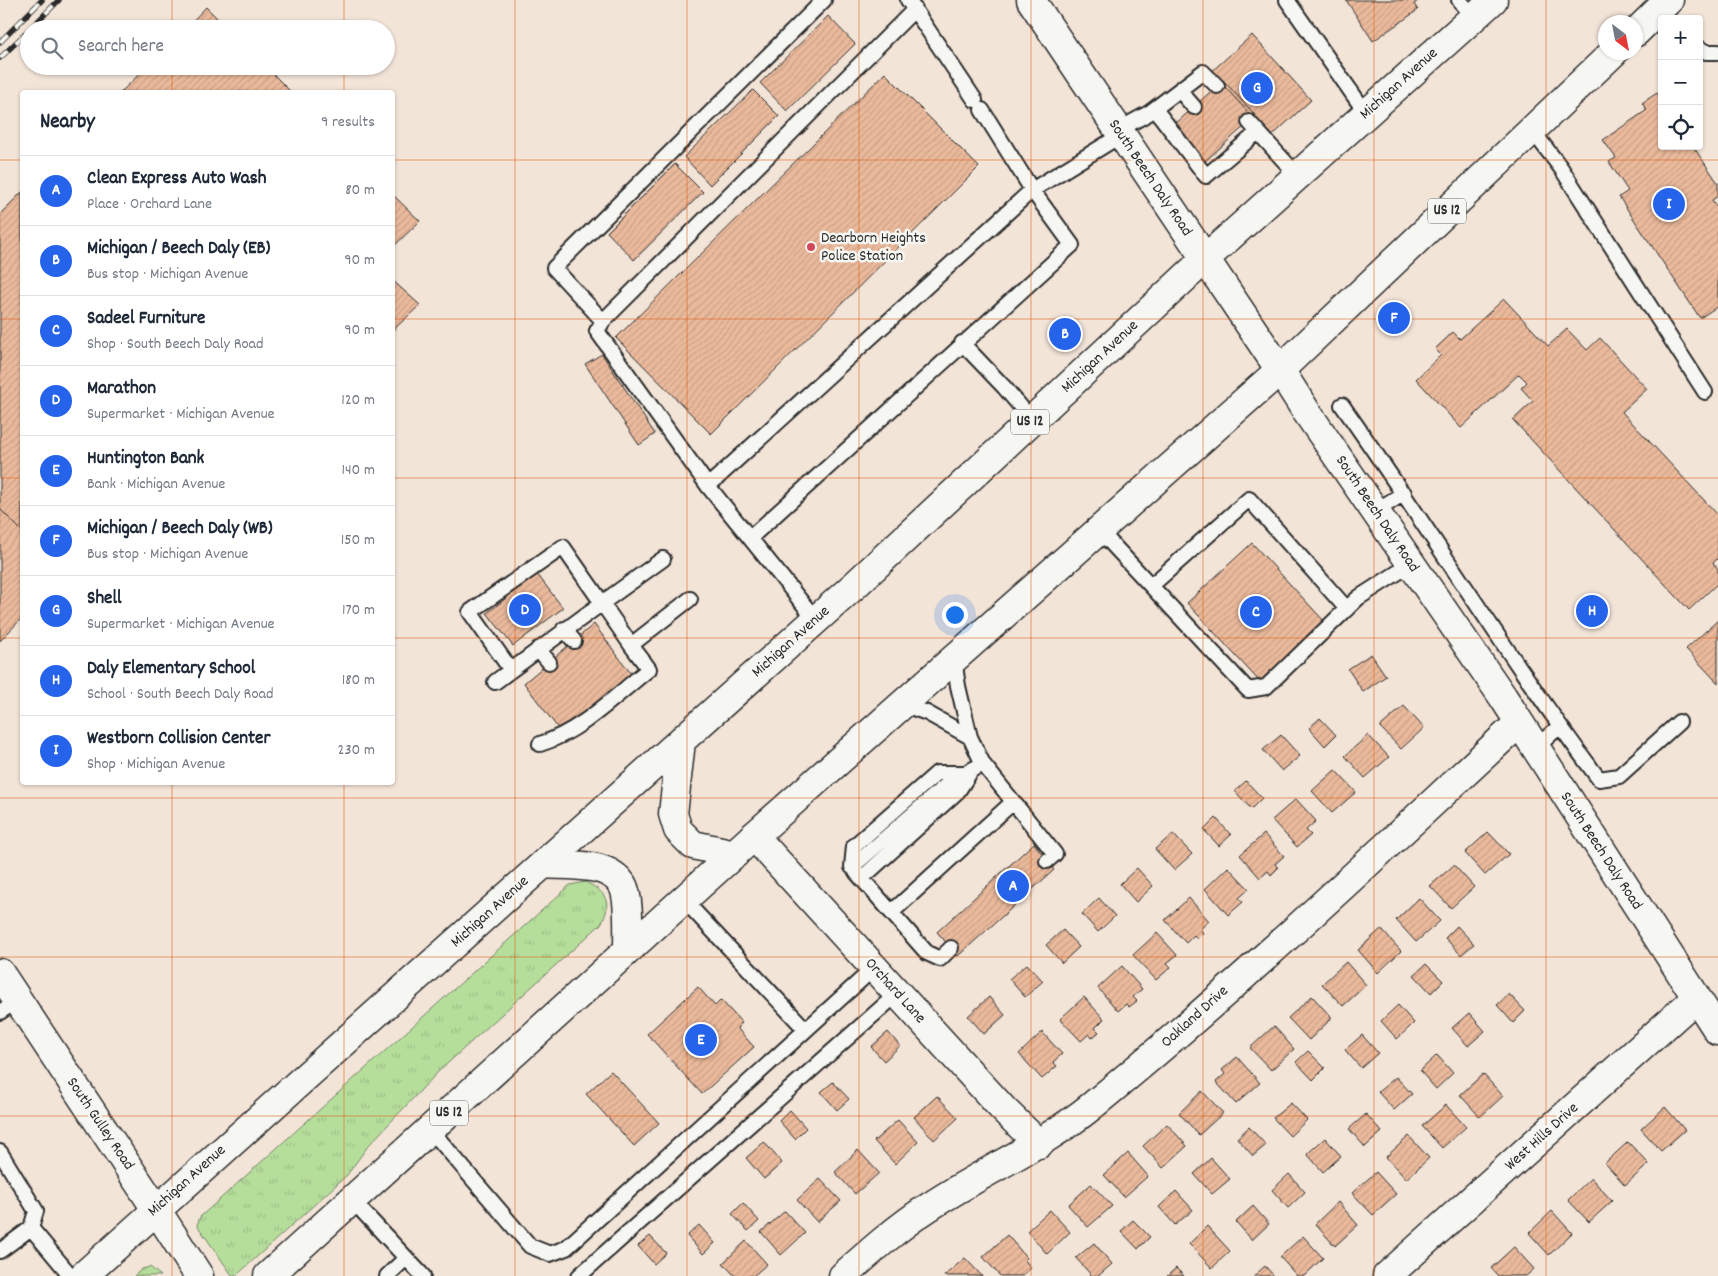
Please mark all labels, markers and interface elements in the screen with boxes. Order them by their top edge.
north arrow [1598,15,1643,60]
map controls [1658,15,1703,150]
button: + [1658,15,1703,60]
search box [20,20,395,75]
icon: search [38,34,66,62]
text: Search here [78,34,164,61]
street label: Michigan Avenue [1355,43,1443,125]
button: − [1658,60,1703,105]
pin: G [1241,69,1273,107]
button: locate [1658,105,1703,150]
text: Nearby [40,108,95,138]
text: 9 results [321,111,375,134]
street label: South Beech Daly Road [1102,115,1198,241]
text: Clean Express Auto Wash [87,166,266,193]
text: A [52,179,60,202]
text: 80 m [345,179,375,202]
pin: I [1653,185,1685,223]
text: Place · Orchard Lane [87,193,212,216]
road number: US 12 [1428,198,1466,224]
place label: Dearborn Heights Police Station [821,227,926,268]
text: Michigan / Beech Daly (EB) [87,236,270,263]
marker: Dearborn Heights Police Station [805,241,817,253]
text: B [52,249,60,272]
text: 90 m [344,249,375,272]
text: Bus stop · Michigan Avenue [87,263,248,286]
pin: F [1378,299,1410,337]
text: Sadeel Furniture [87,306,205,333]
pin: B [1049,315,1081,353]
street label: Michigan Avenue [1056,315,1144,399]
text: C [52,319,60,342]
text: 90 m [344,319,375,342]
text: Shop · South Beech Daly Road [87,333,264,356]
text: Marathon [87,376,156,403]
text: D [52,389,60,412]
text: 120 m [341,389,375,412]
text: Supermarket · Michigan Avenue [87,403,275,426]
road number: US 12 [1011,410,1049,434]
text: Huntington Bank [87,446,204,473]
street label: South Beech Daly Road [1329,451,1425,577]
text: E [52,459,60,482]
text: 140 m [341,459,375,482]
text: Bank · Michigan Avenue [87,473,225,496]
text: Michigan / Beech Daly (WB) [87,516,273,543]
text: F [52,529,60,552]
text: 150 m [341,529,375,552]
text: Bus stop · Michigan Avenue [87,543,248,566]
text: Shell [87,586,122,613]
pin: D [509,591,541,629]
pin: H [1576,592,1608,630]
pin: C [1240,593,1272,631]
text: G [52,599,60,622]
text: 170 m [342,599,375,622]
street label: Michigan Avenue [747,601,835,683]
your location [942,602,968,628]
text: Supermarket · Michigan Avenue [87,613,275,636]
text: Daly Elementary School [87,656,255,683]
text: H [52,669,60,692]
text: 180 m [342,669,375,692]
text: School · South Beech Daly Road [87,683,274,706]
text: Westborn Collision Center [87,726,271,753]
text: I [54,739,58,762]
text: 230 m [338,739,375,762]
text: Shop · Michigan Avenue [87,753,225,776]
street label: South Beech Daly Road [1554,787,1648,915]
pin: A [997,867,1029,905]
street label: Michigan Avenue [446,871,534,953]
street label: Orchard Lane [859,953,931,1029]
street label: Oakland Drive [1156,980,1234,1054]
pin: E [685,1021,717,1059]
street label: South Gulley Road [60,1073,140,1175]
street label: West Hills Drive [1500,1098,1584,1176]
road number: US 12 [430,1100,468,1126]
street label: Michigan Avenue [143,1140,231,1222]

